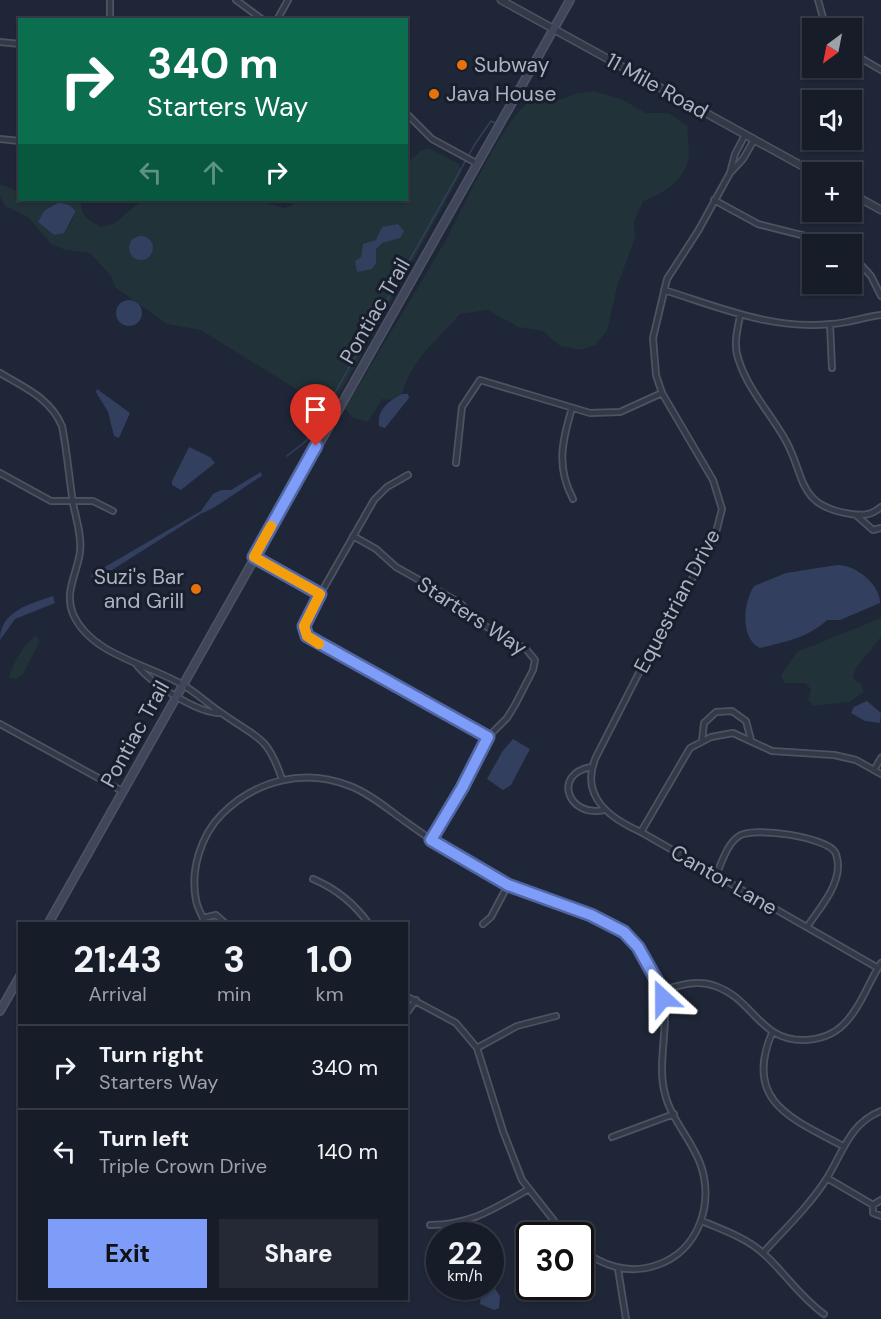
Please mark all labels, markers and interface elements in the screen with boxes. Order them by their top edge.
north arrow [802,18,862,78]
map controls [802,18,862,294]
text: 340 m [147,36,279,91]
icon: right [48,42,126,120]
street label: 11 Mile Road [601,46,713,126]
place label: Subway [474,51,550,79]
marker: Subway [455,58,469,72]
place label: Java House [446,80,556,108]
marker: Java House [427,87,441,101]
text: Starters Way [147,89,308,124]
button: sound [802,90,862,150]
icon: left [134,156,167,189]
icon: ahead [197,156,230,189]
icon: right [260,156,293,189]
button: + [802,162,862,222]
button: − [802,234,862,294]
street label: Pontiac Trail [333,253,417,369]
pin [290,384,341,446]
icon: arrive [299,393,332,426]
street label: Equestrian Drive [627,524,727,678]
place label: Suzi's Bar and Grill [94,563,184,615]
street label: Starters Way [412,570,532,662]
marker: Suzi's Bar and Grill [189,582,203,596]
street label: Pontiac Trail [94,676,176,792]
street label: Cantor Lane [666,838,782,922]
text: 21:43 [73,936,162,983]
text: 3 [223,936,245,983]
text: 1.0 [306,936,353,983]
position arrow [631,966,695,1030]
text: Arrival [88,981,147,1007]
text: min [217,981,251,1007]
text: km [316,981,344,1007]
text: Turn right [99,1040,204,1069]
icon: right [48,1051,81,1084]
text: 340 m [311,1053,378,1082]
text: Starters Way [99,1069,218,1095]
text: Turn left [99,1124,189,1153]
icon: left [48,1135,81,1168]
text: 140 m [317,1137,378,1166]
text: Triple Crown Drive [99,1153,267,1179]
button: Exit [48,1219,207,1288]
button: Share [219,1219,378,1288]
speed limit sign: 30 [516,1222,594,1300]
text: 22 [448,1234,482,1273]
text: km/h [447,1266,483,1286]

